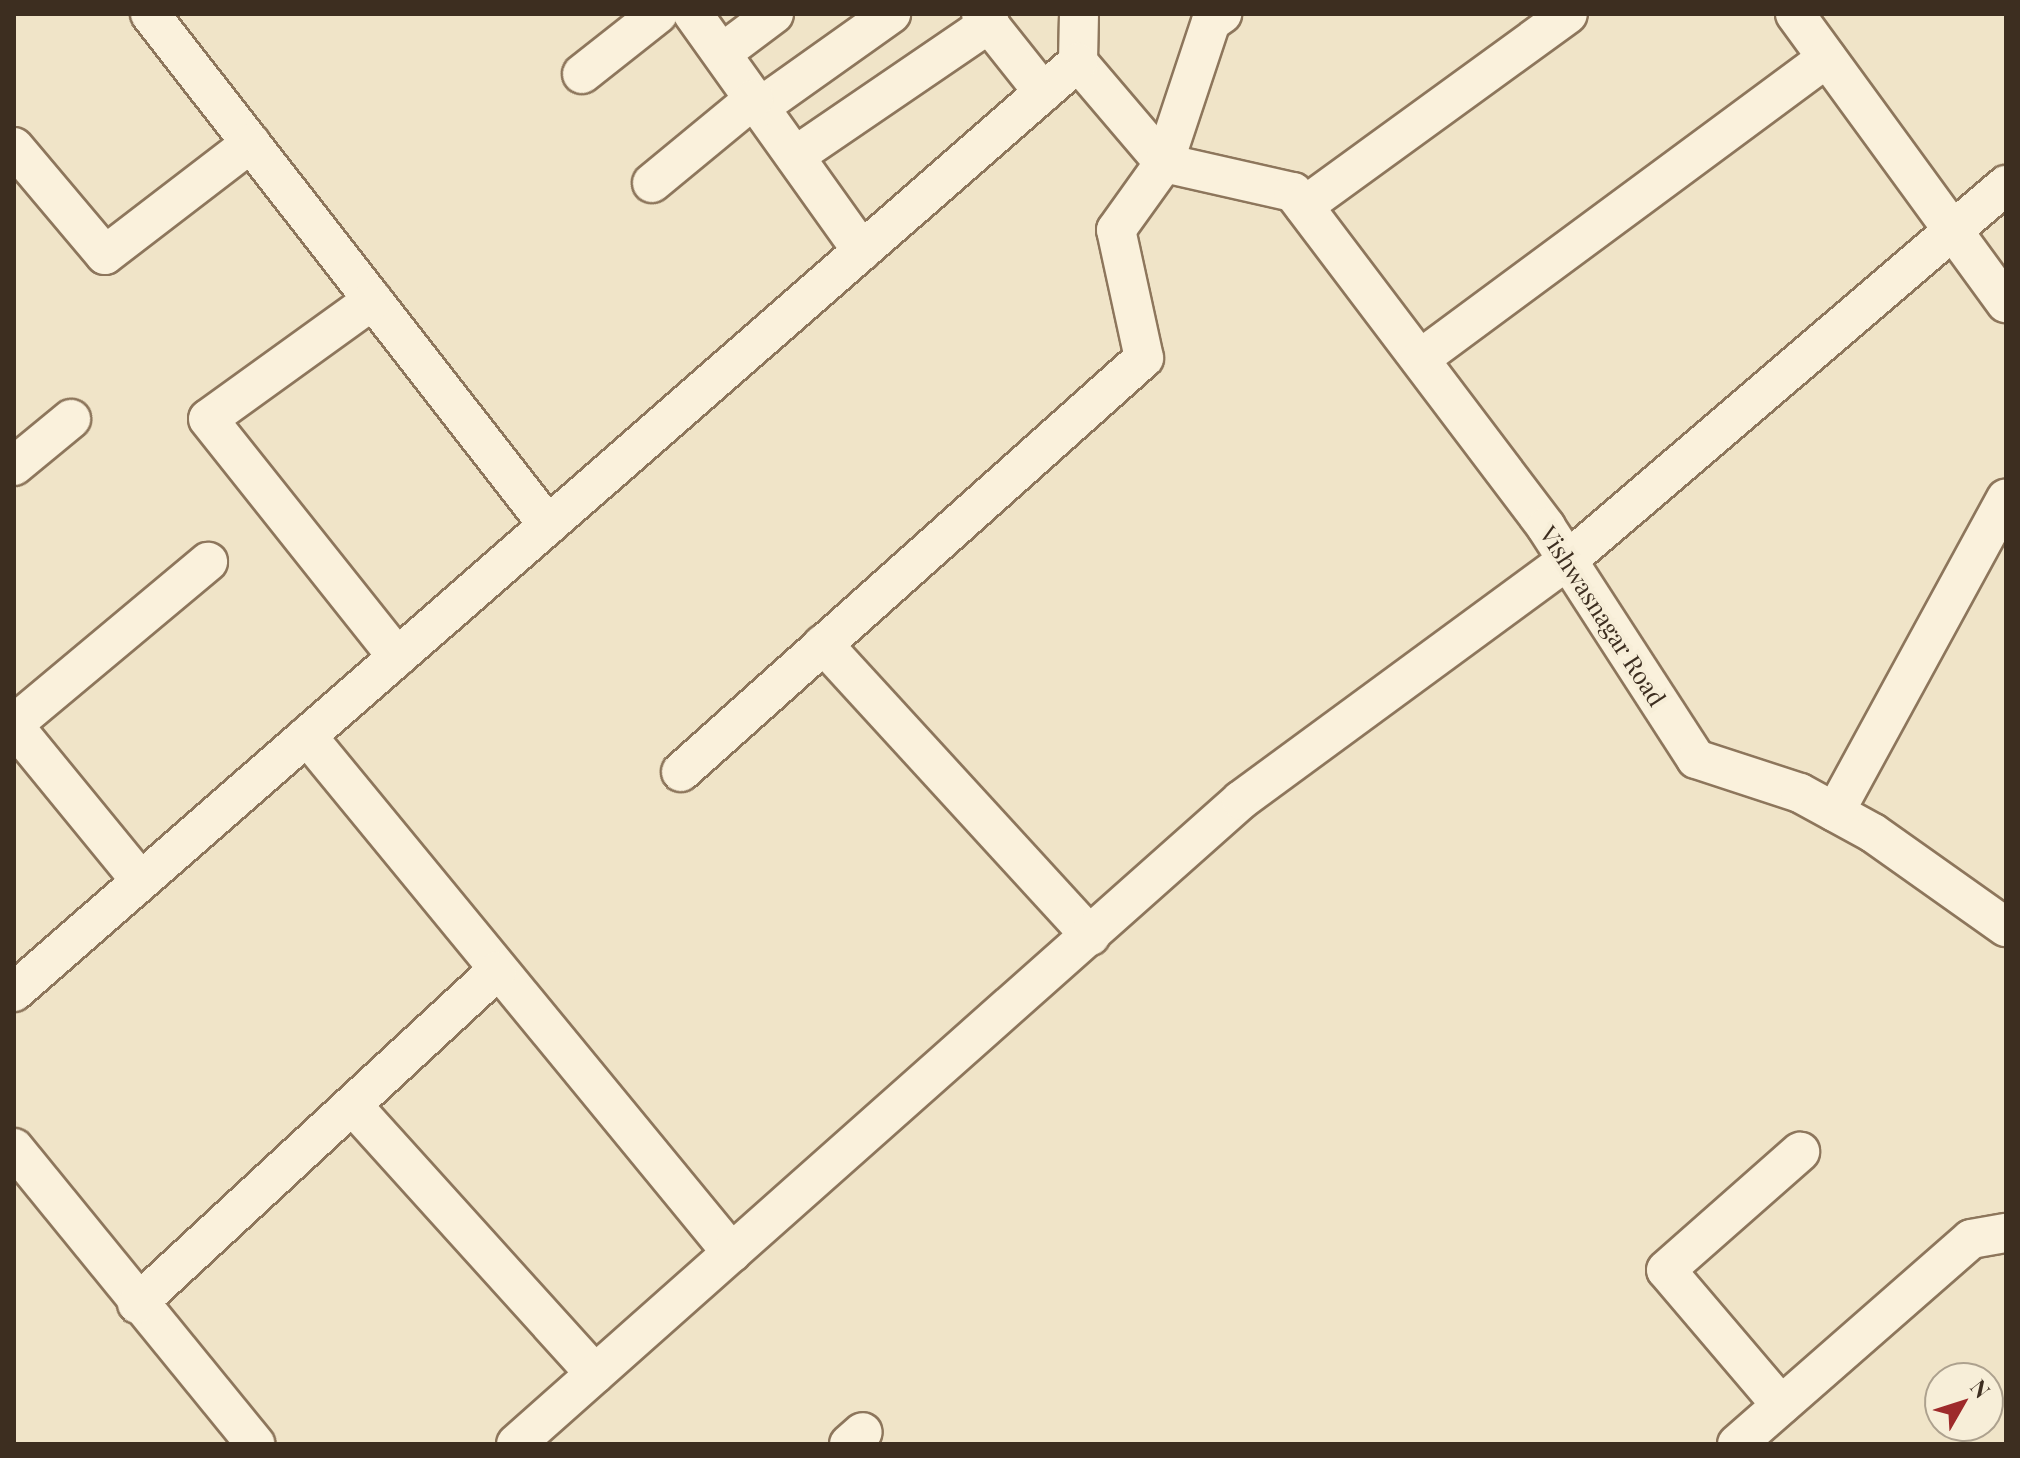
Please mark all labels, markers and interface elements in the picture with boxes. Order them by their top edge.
street label: Vishwasnagar Road [1534,520,1672,712]
north arrow [1924,1362,2004,1442]
text: N [1964,1373,1998,1404]

